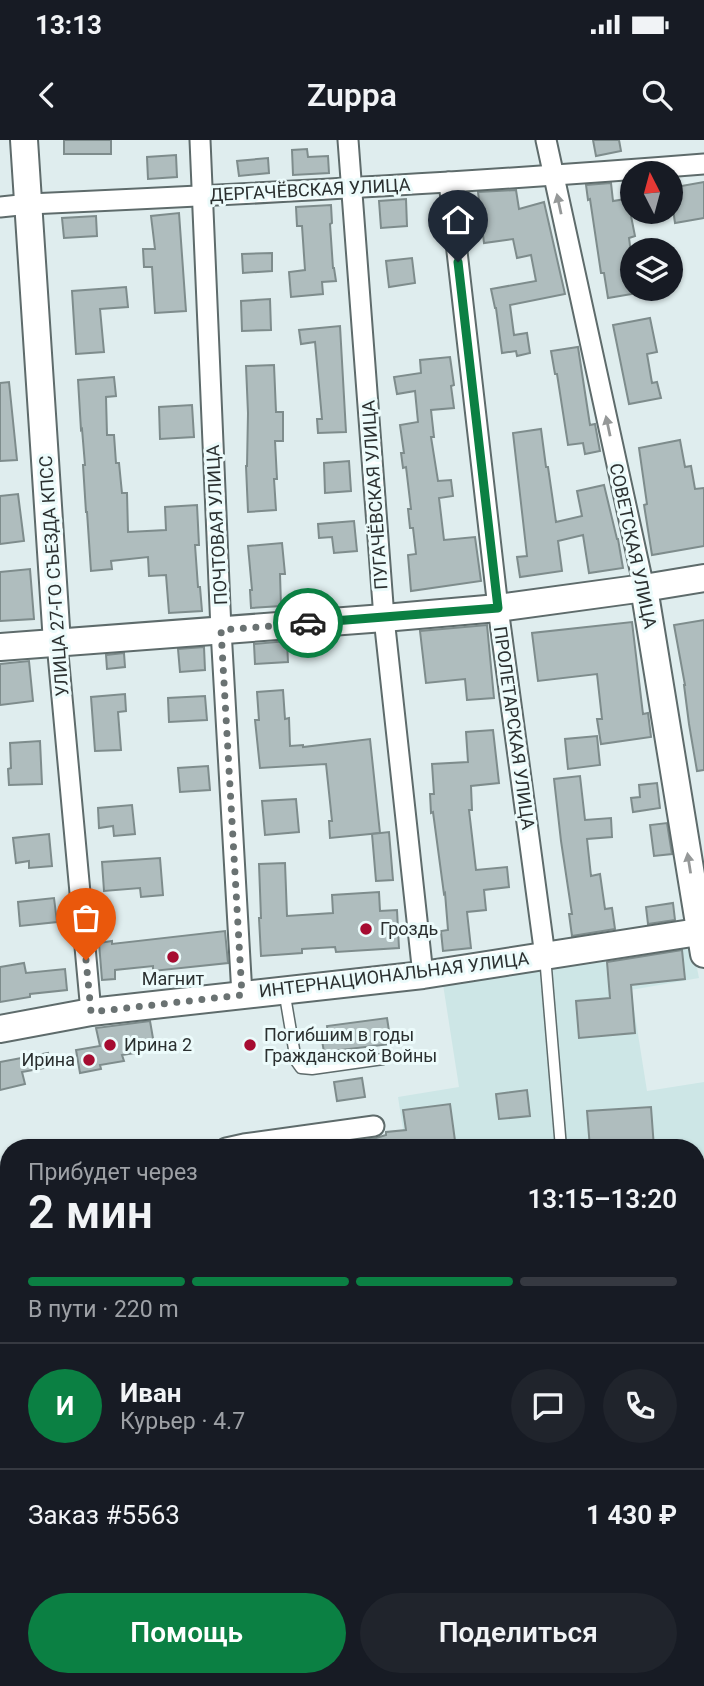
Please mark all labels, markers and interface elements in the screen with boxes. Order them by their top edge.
text: 13:13 [35,10,102,40]
icon: back [28,76,66,114]
text: Zuppa [307,76,397,114]
icon: search [638,76,676,114]
north arrow [620,161,682,224]
map controls [620,161,683,301]
street label: ДЕРГАЧЁВСКАЯ УЛИЦА [209,174,411,205]
pin [428,190,488,262]
one-way arrow [554,193,565,215]
icon: home [439,201,477,239]
button: layers [620,238,683,301]
street label: ПУГАЧЁВСКАЯ УЛИЦА [357,399,392,591]
one-way arrow [602,415,613,437]
street label: ПОЧТОВАЯ УЛИЦА [202,444,231,606]
street label: УЛИЦА 27-ГО СЪЕЗДА КПСС [35,455,72,697]
street label: СОВЕТСКАЯ УЛИЦА [606,461,661,631]
courier [273,588,343,658]
icon: car [289,604,327,642]
street label: ПРОЛЕТАРСКАЯ УЛИЦА [490,625,539,831]
one-way arrow [683,851,694,873]
pin [56,888,116,960]
icon: bag [67,899,105,937]
place label: Гроздь [380,918,438,939]
marker: Гроздь [358,921,374,937]
street label: ИНТЕРНАЦИОНАЛЬНАЯ УЛИЦА [258,947,530,1001]
marker: Магнит [165,949,181,965]
place label: Магнит [142,968,205,989]
place label: Погибшим в годы Гражданской Войны [264,1024,437,1066]
place label: Ирина 2 [124,1034,192,1055]
marker: Ирина 2 [102,1037,118,1053]
marker: Погибшим в годы Гражданской Войны [242,1037,258,1053]
place label: Ирина [21,1049,75,1070]
marker: Ирина [81,1052,97,1068]
text: Прибудет через [28,1159,198,1186]
text: 13:15–13:20 [527,1184,677,1214]
text: 2 мин [28,1185,153,1239]
text: В пути · 220 m [28,1296,179,1323]
button: chat [511,1369,585,1443]
button: phone [603,1369,677,1443]
text: Иван [120,1378,182,1408]
text: И [56,1391,74,1421]
text: Курьер · 4.7 [120,1408,245,1435]
text: Заказ #5563 [28,1500,180,1530]
text: 1 430 ₽ [586,1500,677,1530]
button: Помощь [28,1593,346,1673]
button: Поделиться [360,1593,677,1673]

